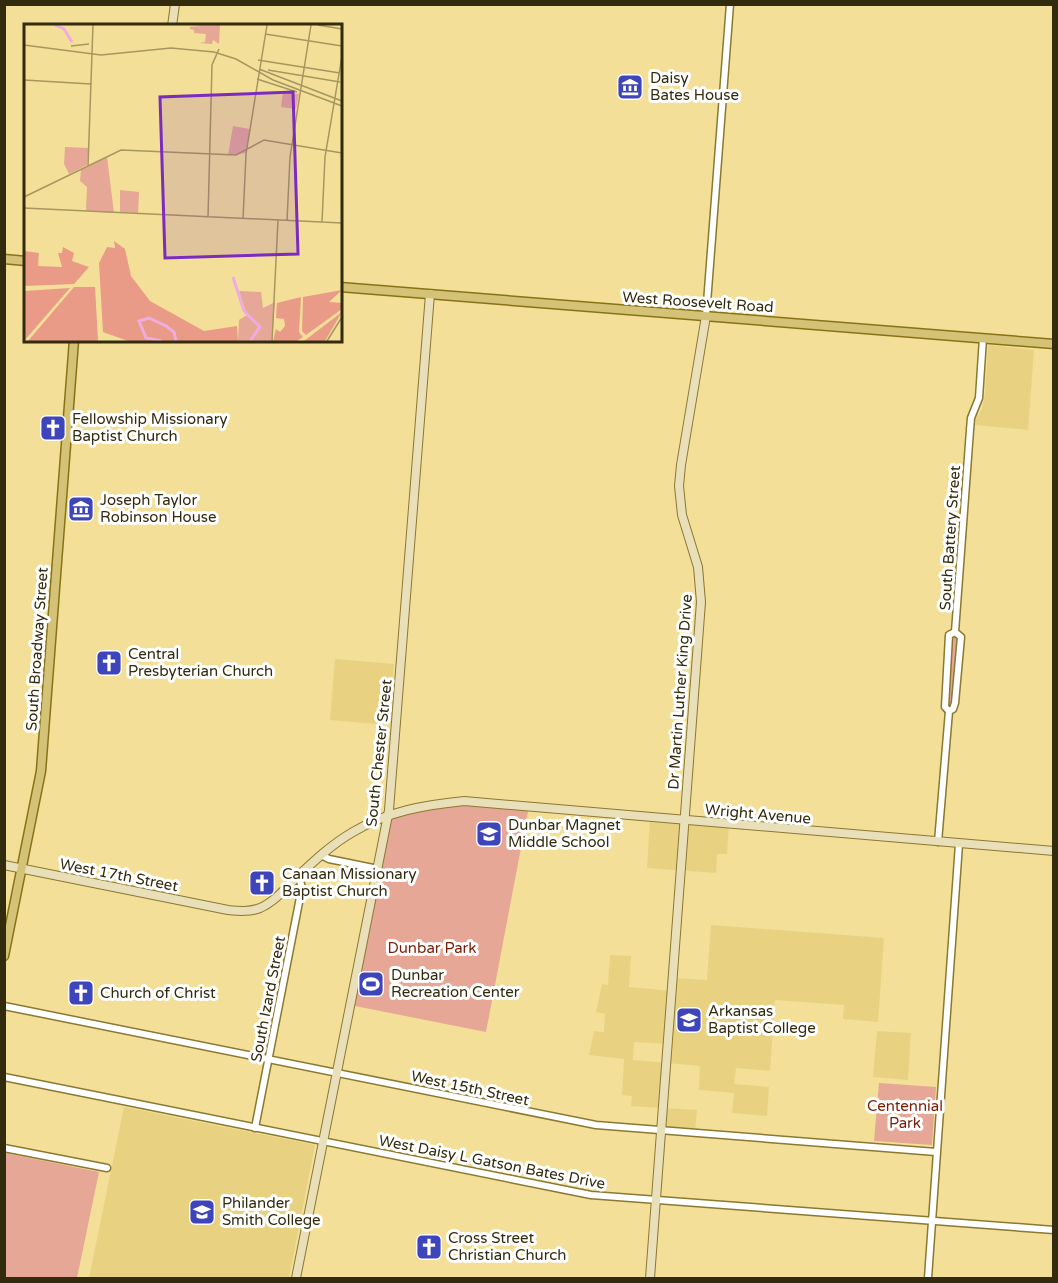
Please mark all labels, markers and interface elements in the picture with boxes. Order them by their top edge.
inset map [24,24,342,342]
place label: Daisy Bates House [650,69,739,104]
museum icon: Daisy Bates House [615,72,645,102]
street label: West Roosevelt Road [622,288,774,316]
place label: Fellowship Missionary Baptist Church [72,410,228,445]
church icon: Fellowship Missionary Baptist Church [38,413,68,443]
street label: South Battery Street [936,465,964,611]
place label: Joseph Taylor Robinson House [100,491,217,526]
museum icon: Joseph Taylor Robinson House [66,494,96,524]
street label: South Broadway Street [22,566,52,731]
street label: Dr Martin Luther King Drive [664,594,696,790]
place label: Central Presbyterian Church [128,645,273,680]
church icon: Central Presbyterian Church [94,648,124,678]
street label: South Chester Street [362,678,396,828]
street label: Wright Avenue [704,800,812,828]
place label: Dunbar Magnet Middle School [508,816,621,851]
school or university icon: Dunbar Magnet Middle School [474,819,504,849]
street label: West 17th Street [58,855,180,895]
place label: Canaan Missionary Baptist Church [282,865,417,900]
church icon: Canaan Missionary Baptist Church [247,868,277,898]
street label: South Izard Street [247,934,289,1064]
park label: Dunbar Park [388,939,477,957]
place label: Dunbar Recreation Center [391,966,520,1001]
sports icon: Dunbar Recreation Center [356,969,386,999]
church icon: Church of Christ [66,978,96,1008]
place label: Church of Christ [100,984,216,1002]
place label: Arkansas Baptist College [708,1002,816,1037]
school or university icon: Arkansas Baptist College [674,1005,704,1035]
street label: West 15th Street [409,1067,531,1109]
park label: Centennial Park [867,1097,943,1132]
street label: West Daisy L Gatson Bates Drive [377,1131,607,1193]
place label: Philander Smith College [222,1194,321,1229]
school or university icon: Philander Smith College [187,1197,217,1227]
place label: Cross Street Christian Church [448,1229,566,1264]
church icon: Cross Street Christian Church [414,1232,444,1262]

